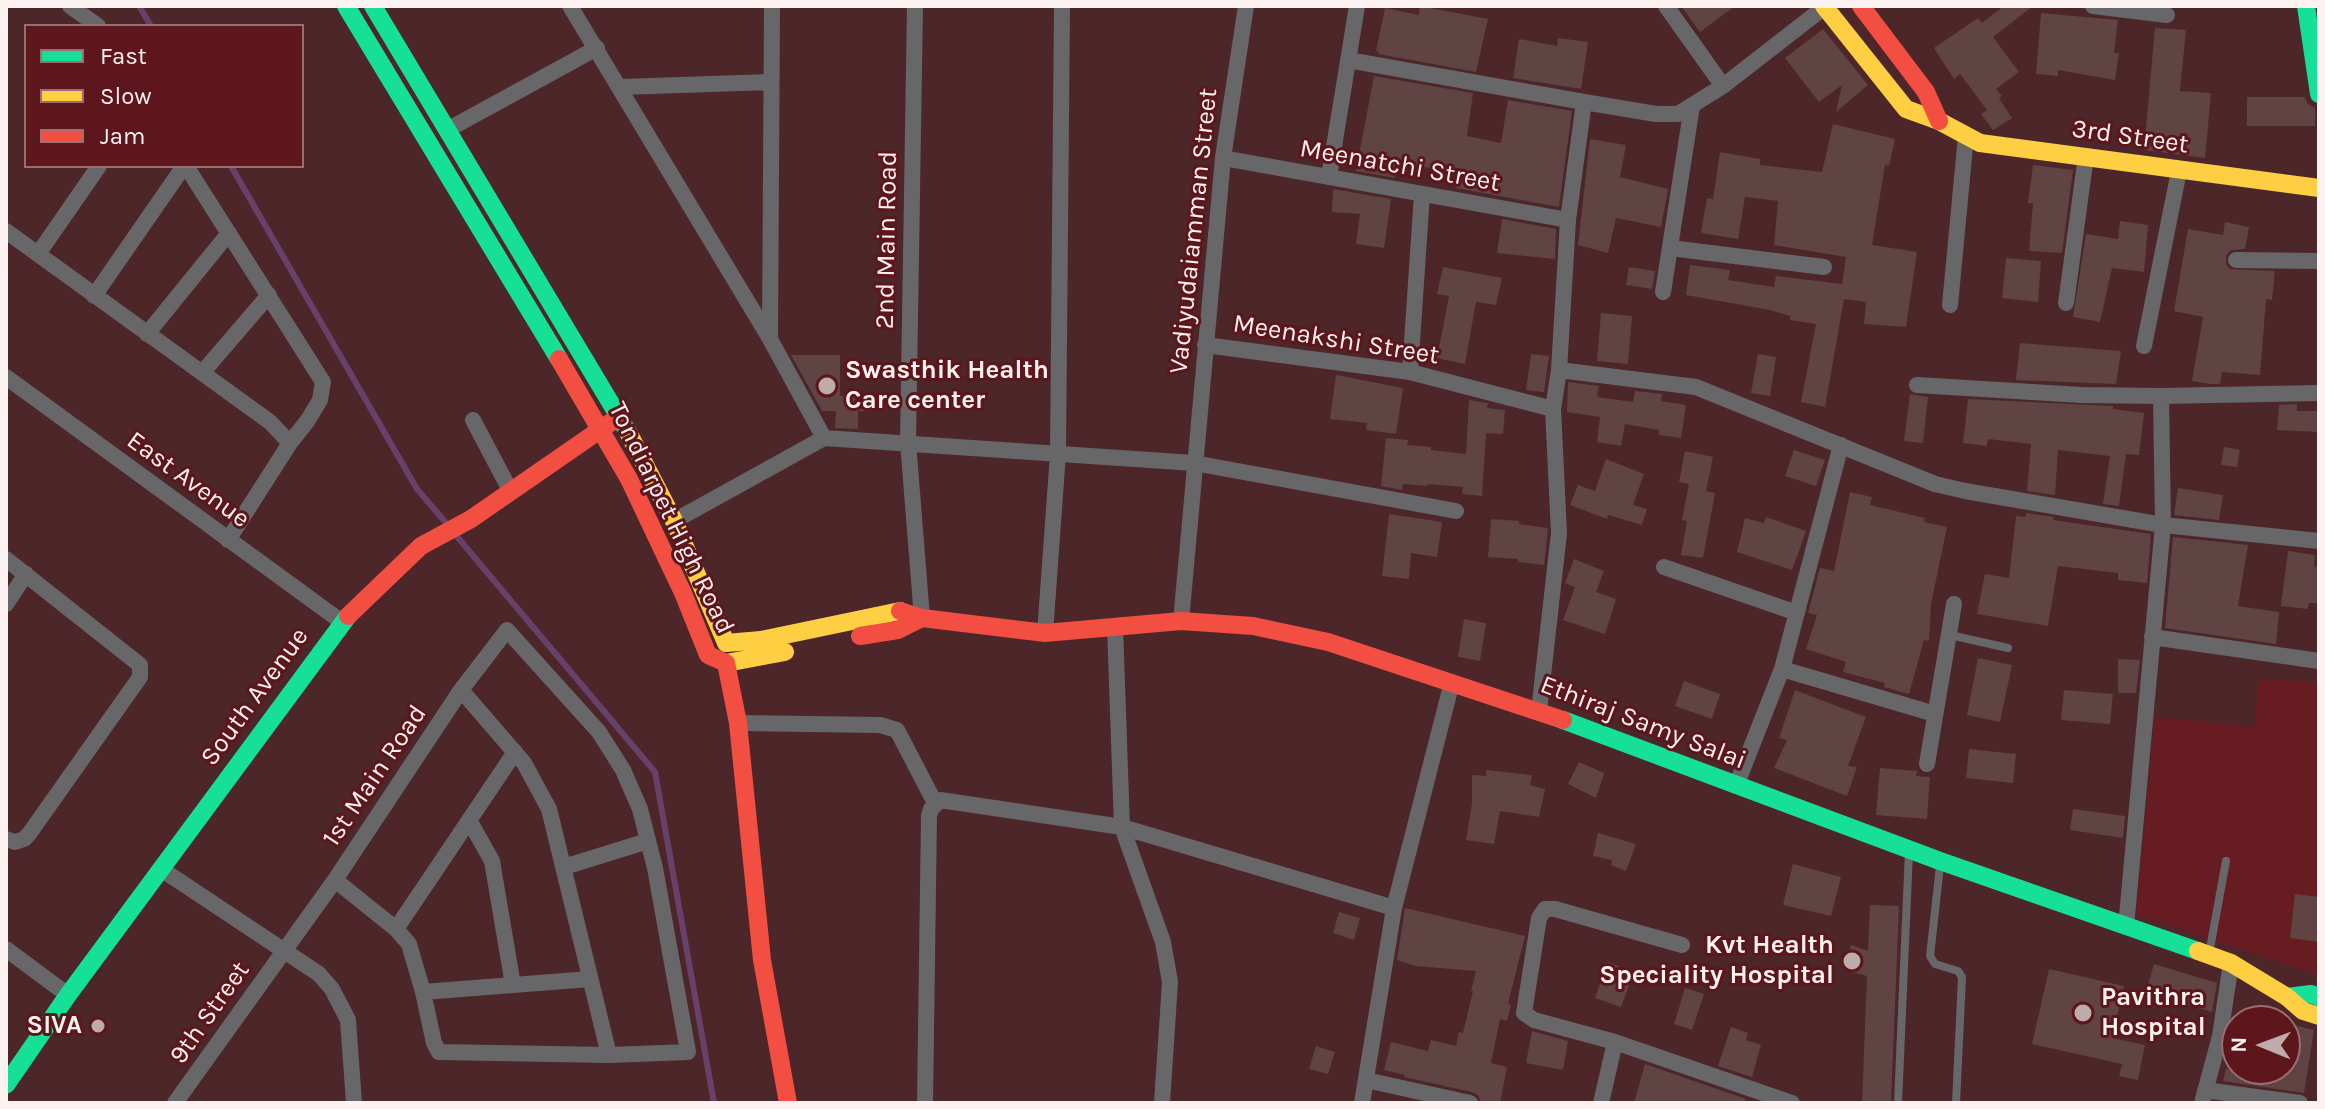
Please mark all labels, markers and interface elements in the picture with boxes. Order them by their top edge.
legend [24,24,304,168]
text: Fast [100,42,147,70]
text: Slow [100,82,152,110]
street label: Vadiyudaiamman Street [1163,87,1225,375]
street label: 3rd Street [2070,113,2190,161]
text: Jam [100,122,145,150]
street label: Meenatchi Street [1297,133,1503,199]
street label: 2nd Main Road [870,151,904,329]
street label: Meenakshi Street [1231,308,1441,372]
place label: Swasthik Health Care center [845,355,1049,416]
marker: Swasthik Health Care center [816,375,838,397]
street label: Tondiarpet High Road [601,397,741,639]
street label: East Avenue [121,425,255,535]
street label: South Avenue [195,622,315,772]
street label: Ethiraj Samy Salai [1536,669,1750,777]
street label: 1st Main Road [316,699,434,853]
place label: Kvt Health Speciality Hospital [1599,930,1834,992]
marker: Kvt Health Speciality Hospital [1841,950,1863,972]
street label: 9th Street [163,956,257,1070]
place label: Pavithra Hospital [2101,982,2206,1044]
marker: Pavithra Hospital [2072,1002,2094,1024]
north arrow [2221,1005,2301,1085]
place label: SIVA [27,1010,82,1042]
marker: SIVA [89,1017,107,1035]
text: N [2226,1036,2252,1053]

